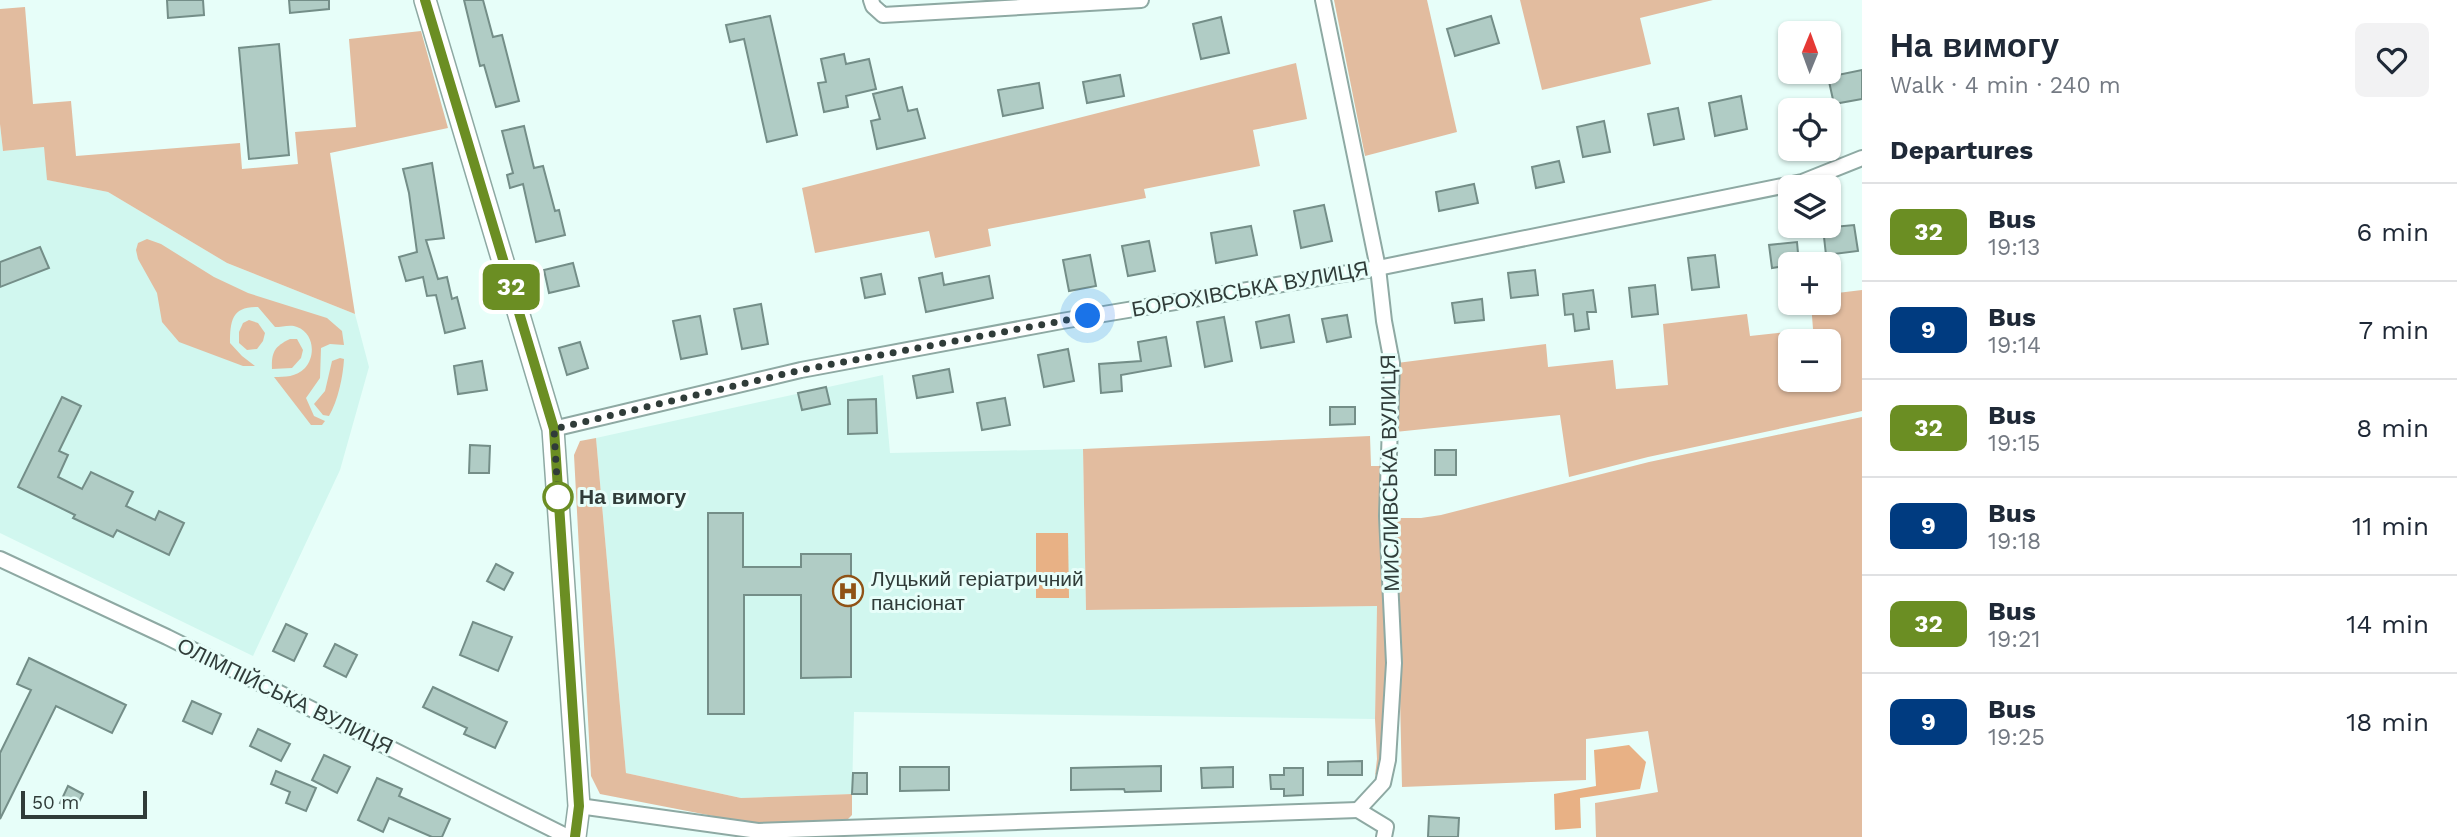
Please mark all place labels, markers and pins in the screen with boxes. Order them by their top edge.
marker: На вимогу [543,482,573,512]
place label: На вимогу [579,484,687,509]
place label: Луцький геріатричний пансіонат [871,566,1084,615]
hospital icon: Луцький геріатричний пансіонат [831,574,865,608]

